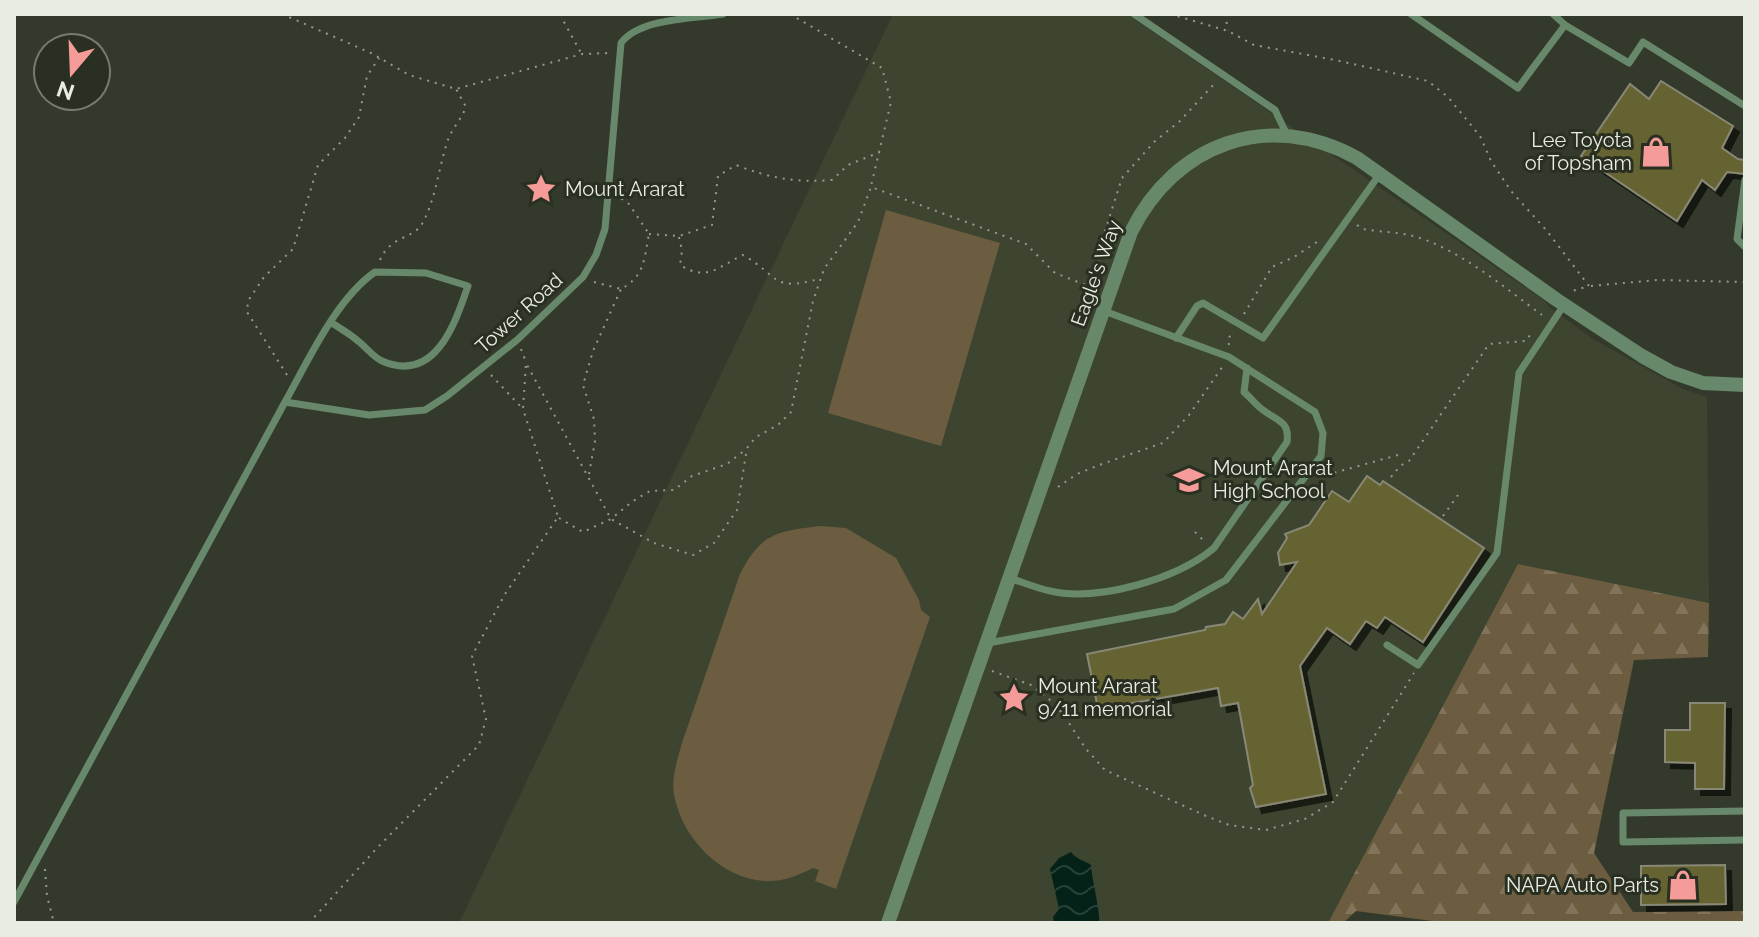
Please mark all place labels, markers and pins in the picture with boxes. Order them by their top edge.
place label: Lee Toyota of Topsham [1525,128,1632,175]
shop icon: Lee Toyota of Topsham [1639,135,1673,169]
place icon: Mount Ararat [524,172,558,206]
place label: Mount Ararat [565,177,685,201]
place label: Mount Ararat High School [1213,456,1333,503]
school or university icon: Mount Ararat High School [1172,463,1206,497]
place label: Mount Ararat 9/11 memorial [1038,674,1172,721]
place icon: Mount Ararat 9/11 memorial [997,681,1031,715]
shop icon: NAPA Auto Parts [1666,868,1700,902]
place label: NAPA Auto Parts [1506,873,1659,897]

